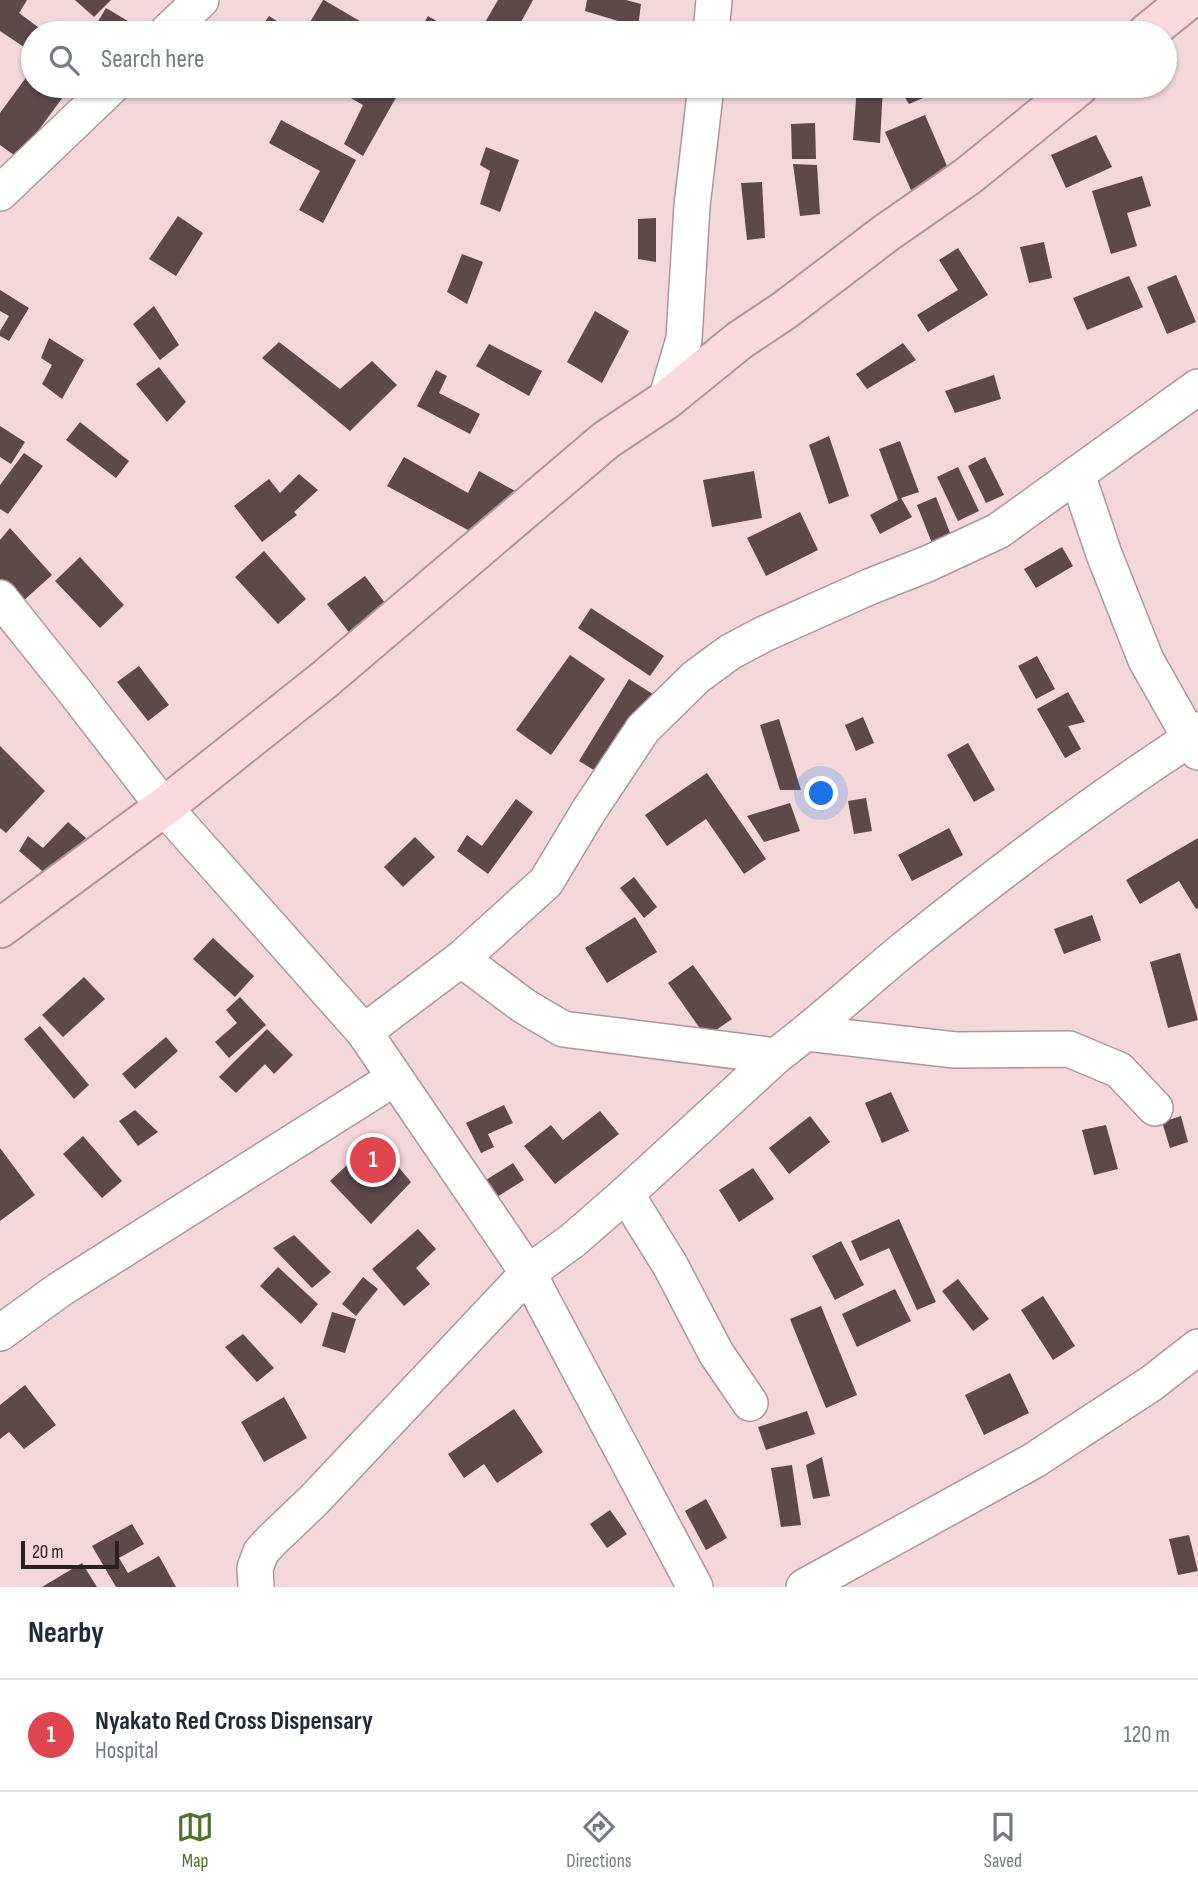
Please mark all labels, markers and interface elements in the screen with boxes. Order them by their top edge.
search box [21,21,1177,98]
icon: search [45,41,83,79]
text: Search here [101,44,204,75]
your location [804,776,838,810]
pin: 1 [350,1134,396,1186]
scale bar [21,1538,119,1570]
text: 20 m [32,1541,64,1564]
text: Nearby [28,1615,104,1651]
text: Nyakato Red Cross Dispensary [95,1706,373,1737]
text: 1 [46,1721,56,1749]
text: 120 m [1124,1721,1170,1749]
text: Hospital [95,1737,158,1765]
tab: Map [176,1808,214,1873]
tab: Directions [566,1808,632,1873]
tab: Saved [984,1808,1022,1873]

